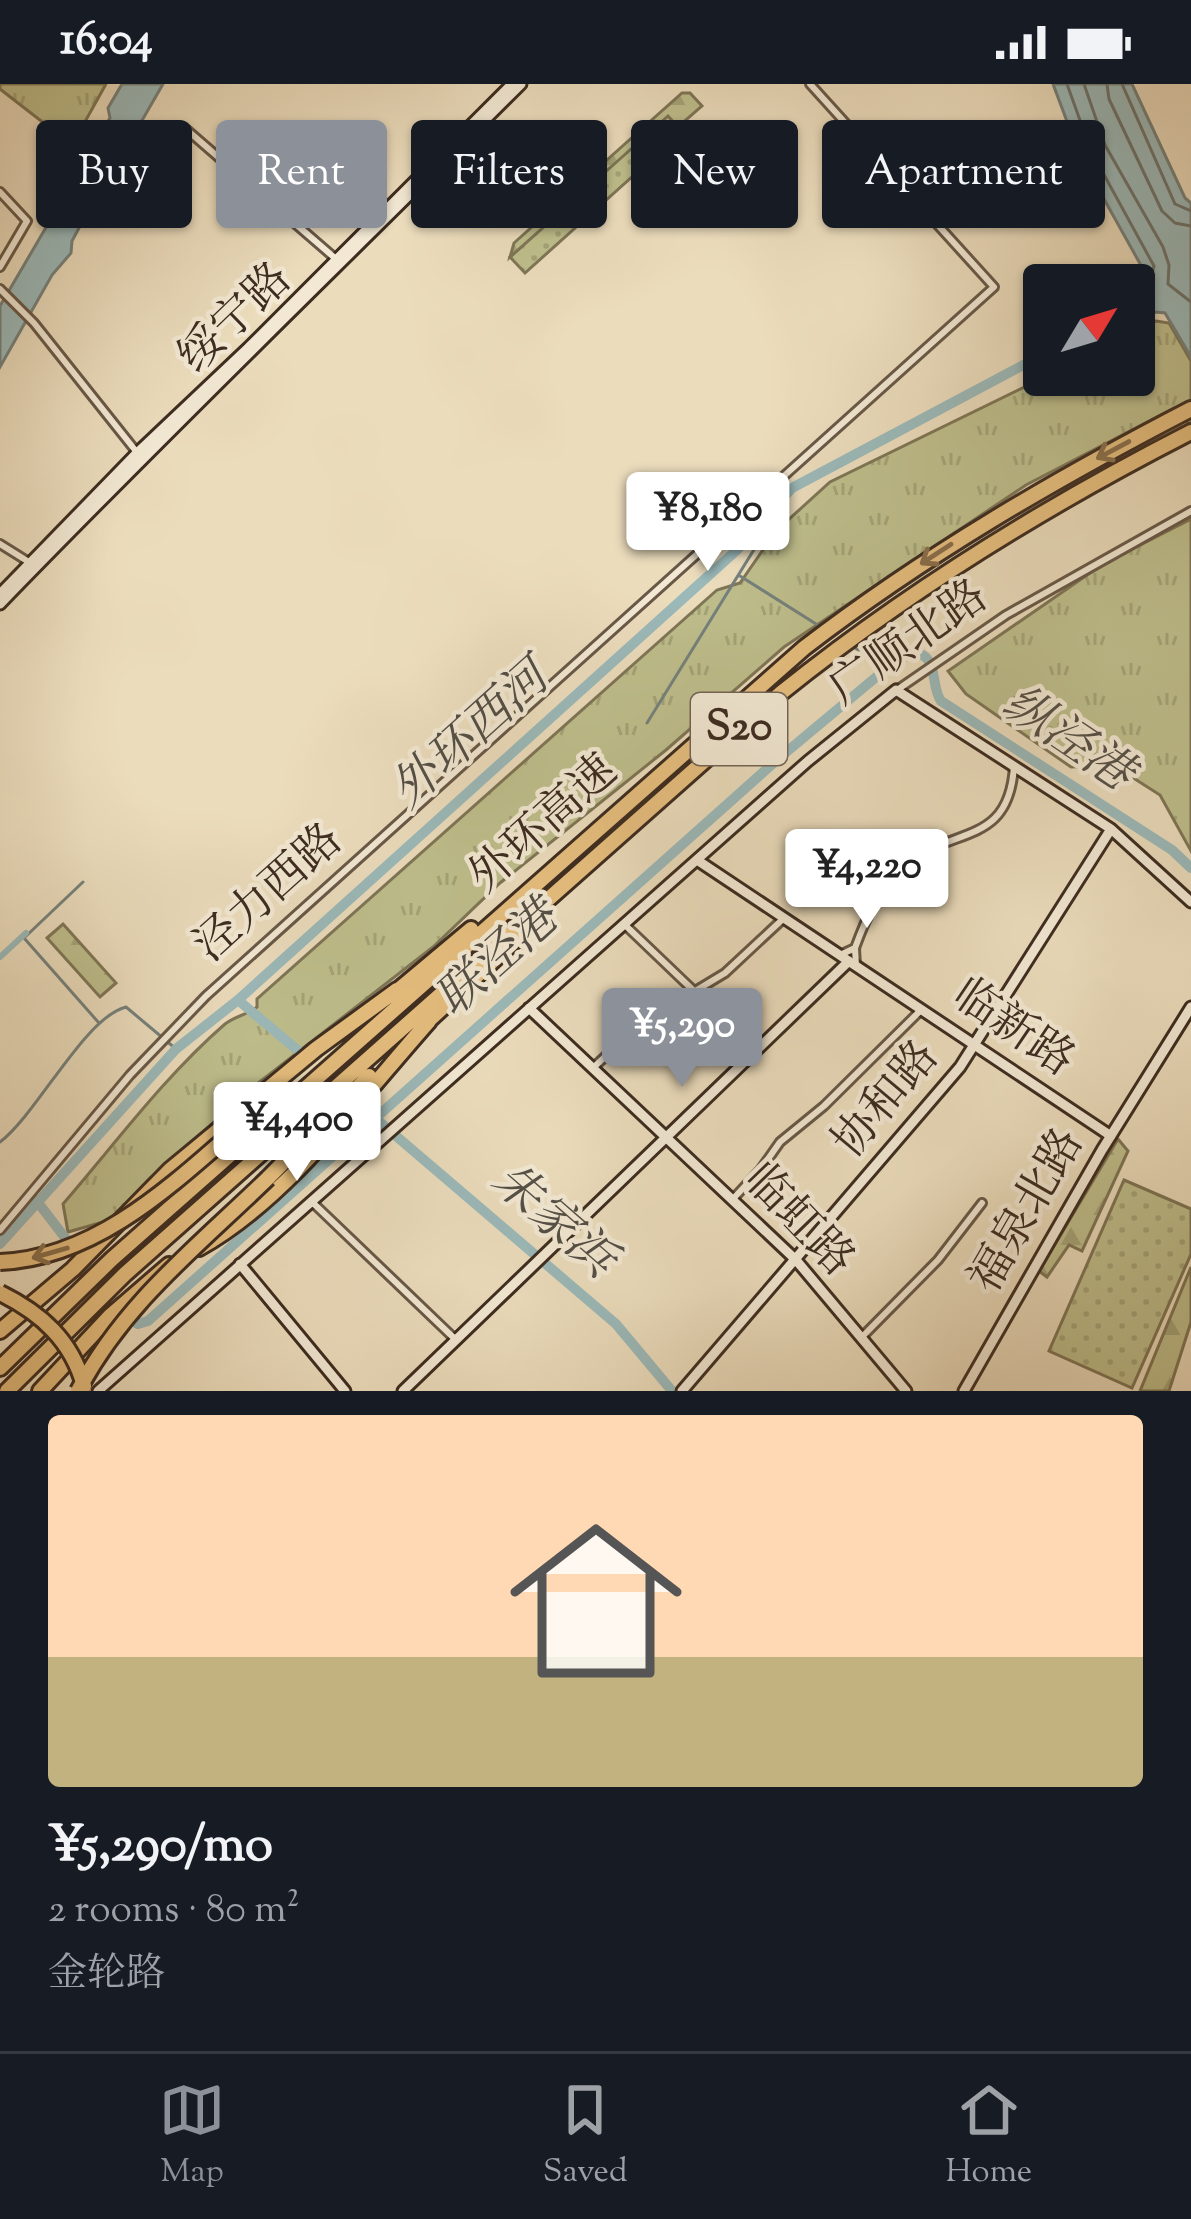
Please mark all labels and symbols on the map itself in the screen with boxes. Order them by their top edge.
street label: 绥宁路 [166,250,308,390]
north arrow [1023,264,1155,396]
one-way arrow [1096,439,1131,462]
pin: ¥8,180 [610,472,806,574]
one-way arrow [920,542,954,567]
street label: 广顺北路 [818,567,1002,723]
water label: 外环西河 [378,642,572,827]
water label: 纵泾港 [987,672,1150,813]
road number: S20 [691,693,787,765]
street label: 外环高速 [456,742,634,910]
street label: 泾力西路 [181,811,359,979]
pin: ¥4,220 [769,829,965,931]
water label: 联泾港 [422,883,580,1035]
street label: 临新路 [938,965,1086,1095]
pin: ¥5,290 [584,988,780,1090]
street label: 协和路 [820,1028,956,1174]
pin: ¥4,400 [199,1082,395,1184]
street label: 福泉北路 [956,1118,1102,1306]
water label: 朱家浜 [475,1149,632,1298]
street label: 临虹路 [727,1151,867,1293]
one-way arrow [32,1243,70,1265]

